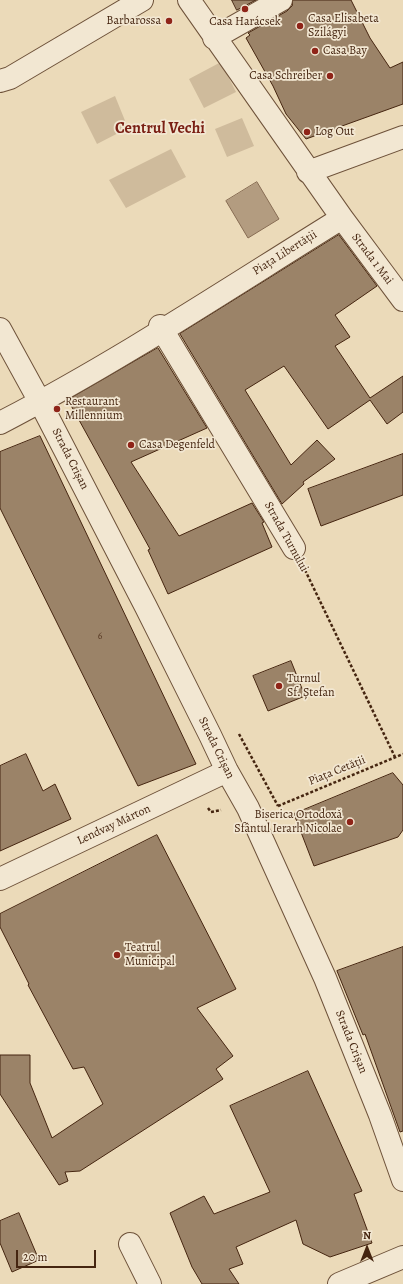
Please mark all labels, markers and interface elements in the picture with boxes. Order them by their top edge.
marker: Casa Harácsek [240,4,250,14]
place label: Casa Elisabeta Szilágyi [308,12,379,40]
place label: Barbarossa [106,14,161,28]
place label: Casa Harácsek [209,15,281,29]
marker: Barbarossa [164,16,174,26]
marker: Casa Elisabeta Szilágyi [295,21,305,31]
place label: Casa Bay [323,44,367,58]
marker: Casa Bay [310,46,320,56]
place label: Casa Schreiber [249,69,322,83]
marker: Casa Schreiber [325,71,335,81]
district label: Centrul Vechi [115,119,205,139]
place label: Log Out [315,125,354,139]
marker: Log Out [302,127,312,137]
street label: Piața Libertății [250,227,320,279]
street label: Strada 1 Mai [348,231,396,287]
place label: Restaurant Millennium [65,395,123,423]
marker: Restaurant Millennium [52,404,62,414]
street label: Strada Crișan [48,426,92,492]
place label: Casa Degenfeld [139,438,215,452]
marker: Casa Degenfeld [126,440,136,450]
street label: Strada Turnului [261,499,311,575]
house number: 6 [98,631,102,643]
place label: Turnul Sf. Ștefan [287,672,335,700]
marker: Turnul Sf. Ștefan [274,681,284,691]
street label: Strada Crișan [195,715,237,781]
street label: Piața Cetății [306,753,368,789]
street label: Lendvay Márton [75,802,153,848]
place label: Biserica Ortodoxă Sfântul Ierarh Nicolae [234,808,342,836]
marker: Biserica Ortodoxă Sfântul Ierarh Nicolae [345,817,355,827]
place label: Teatrul Municipal [125,941,175,969]
marker: Teatrul Municipal [112,950,122,960]
street label: Strada Crișan [332,1008,370,1076]
north arrow [347,1228,387,1268]
text: N [363,1228,371,1243]
scale bar [18,1242,98,1268]
text: 20 m [23,1249,47,1265]

